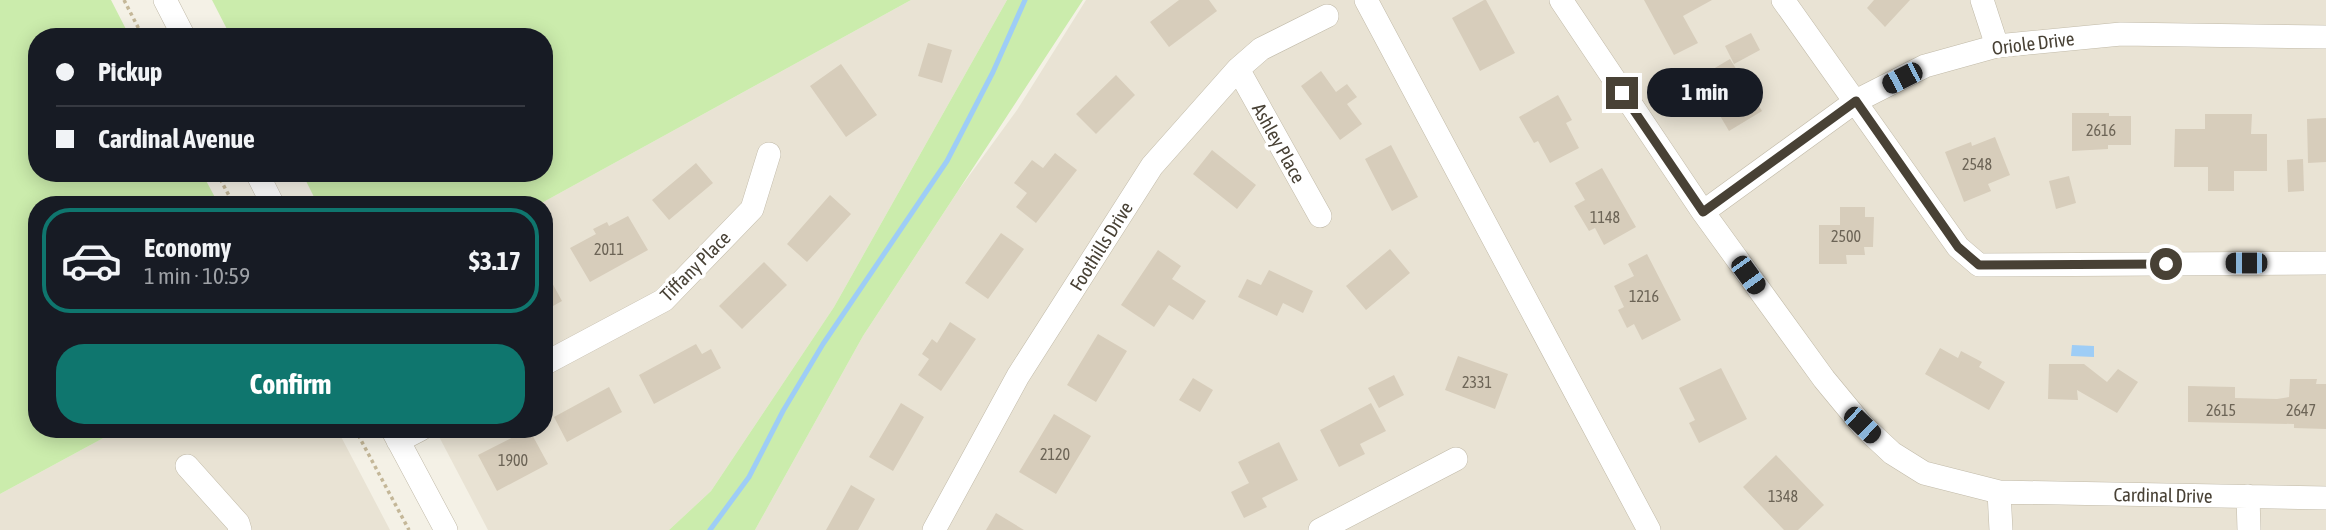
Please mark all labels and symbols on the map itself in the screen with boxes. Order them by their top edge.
street label: Oriole Drive [1990,27,2076,59]
car [1879,59,1926,97]
callout: 1 min [1646,68,1762,118]
route end [1606,77,1638,109]
street label: Ashley Place [1248,99,1310,187]
house number: 2616 [2086,121,2116,139]
house number: 2548 [1962,155,1992,173]
street label: Foothills Drive [1065,198,1137,294]
house number: 1148 [1590,208,1620,226]
street label: Tiffany Place [655,226,735,306]
house number: 2500 [1831,227,1861,245]
house number: 2011 [594,240,624,258]
route start [2150,248,2182,280]
car [1728,252,1769,298]
car [2226,253,2268,274]
house number: 1216 [1629,287,1659,305]
house number: 2331 [1462,373,1492,391]
house number: 2615 [2206,401,2236,419]
house number: 2647 [2286,401,2316,419]
car [1840,403,1885,447]
house number: 2120 [1040,445,1070,463]
house number: 1900 [498,451,528,469]
street label: Cardinal Drive [2113,483,2213,507]
house number: 1348 [1768,487,1798,505]

